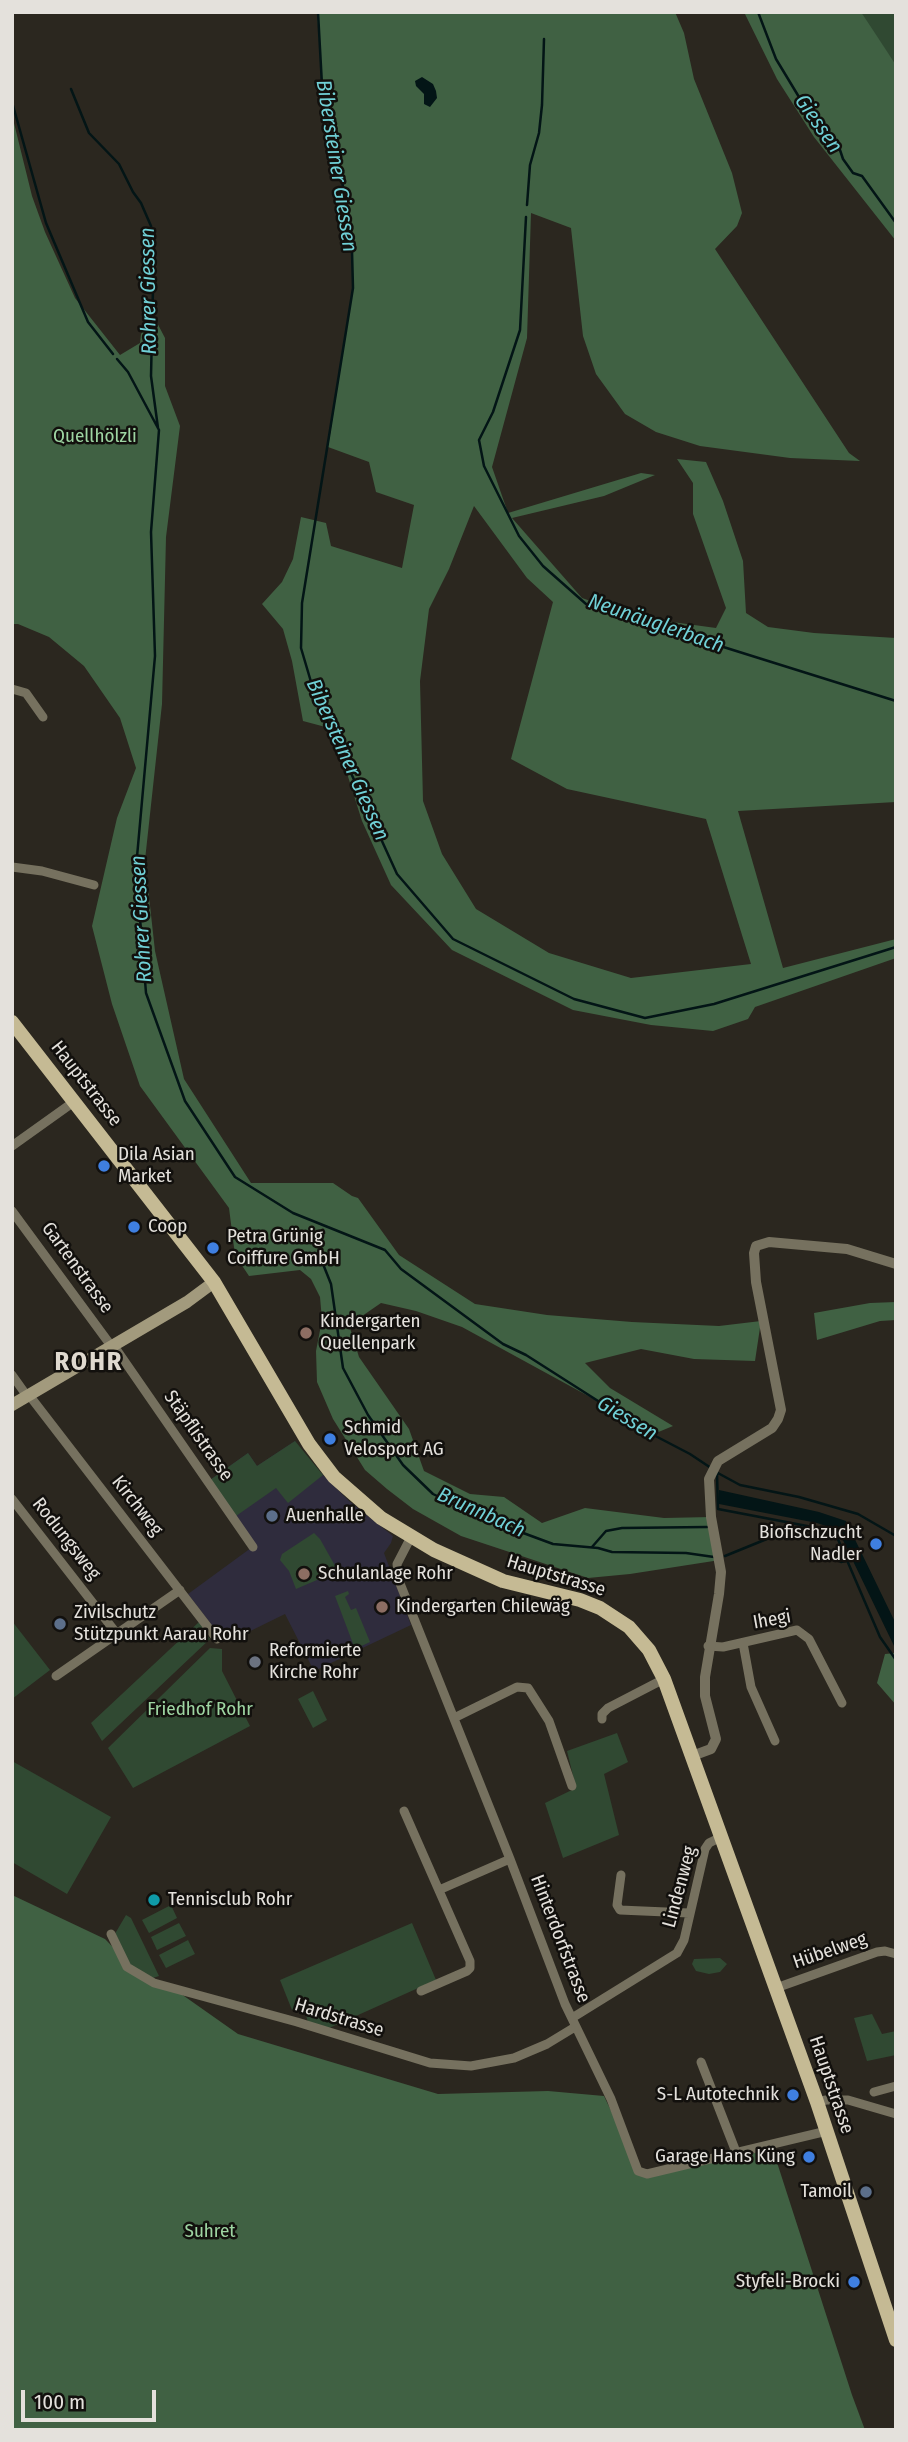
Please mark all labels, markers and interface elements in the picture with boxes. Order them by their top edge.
water label: Bibersteiner Giessen [310,78,362,254]
water label: Giessen [789,90,847,158]
water label: Rohrer Giessen [135,227,163,355]
park label: Quellhölzli [53,426,137,448]
water label: Neunäuglerbach [585,589,727,659]
water label: Bibersteiner Giessen [300,675,394,845]
water label: Rohrer Giessen [126,855,158,983]
street label: Hauptstrasse [46,1037,126,1131]
place label: Dila Asian Market [118,1144,195,1188]
marker: Dila Asian Market [96,1158,112,1174]
place label: Coop [148,1216,187,1238]
street label: Gartenstrasse [36,1218,118,1318]
marker: Coop [126,1219,142,1235]
place label: Petra Grünig Coiffure GmbH [227,1226,340,1270]
marker: Petra Grünig Coiffure GmbH [205,1240,221,1256]
place label: Kindergarten Quellenpark [320,1311,421,1355]
marker: Kindergarten Quellenpark [298,1325,314,1341]
district label: ROHR [55,1347,123,1379]
street label: Stäpflistrasse [159,1386,237,1486]
water label: Giessen [592,1391,662,1447]
place label: Schmid Velosport AG [344,1417,444,1461]
marker: Schmid Velosport AG [322,1431,338,1447]
street label: Kirchweg [107,1471,167,1541]
water label: Brunnbach [433,1482,529,1544]
street label: Rodungsweg [27,1493,105,1585]
place label: Auenhalle [286,1505,364,1527]
marker: Auenhalle [264,1508,280,1524]
place label: Biofischzucht Nadler [759,1522,862,1566]
marker: Biofischzucht Nadler [868,1536,884,1552]
street label: Hauptstrasse [504,1550,608,1602]
place label: Schulanlage Rohr [318,1563,453,1585]
marker: Schulanlage Rohr [296,1566,312,1582]
place label: Kindergarten Chilewäg [396,1596,570,1618]
marker: Kindergarten Chilewäg [374,1599,390,1615]
place label: Zivilschutz Stützpunkt Aarau Rohr [74,1602,249,1646]
street label: Ihegi [751,1605,793,1635]
marker: Zivilschutz Stützpunkt Aarau Rohr [52,1616,68,1632]
place label: Reformierte Kirche Rohr [269,1640,361,1684]
marker: Reformierte Kirche Rohr [247,1654,263,1670]
park label: Friedhof Rohr [147,1699,253,1721]
street label: Lindenweg [658,1844,702,1930]
street label: Hinterdorfstrasse [525,1872,595,2006]
place label: Tennisclub Rohr [168,1889,292,1911]
marker: Tennisclub Rohr [146,1892,162,1908]
street label: Hübelweg [790,1928,870,1974]
street label: Hardstrasse [292,1994,386,2042]
street label: Hauptstrasse [804,2033,858,2137]
place label: S-L Autotechnik [657,2084,779,2106]
marker: S-L Autotechnik [785,2087,801,2103]
place label: Garage Hans Küng [655,2146,795,2168]
marker: Garage Hans Küng [801,2149,817,2165]
place label: Tamoil [800,2181,852,2203]
marker: Tamoil [858,2184,874,2200]
park label: Suhret [184,2221,236,2243]
place label: Styfeli-Brocki [736,2271,840,2293]
marker: Styfeli-Brocki [846,2274,862,2290]
scale bar [24,2376,159,2420]
text: 100 m [34,2389,85,2415]

